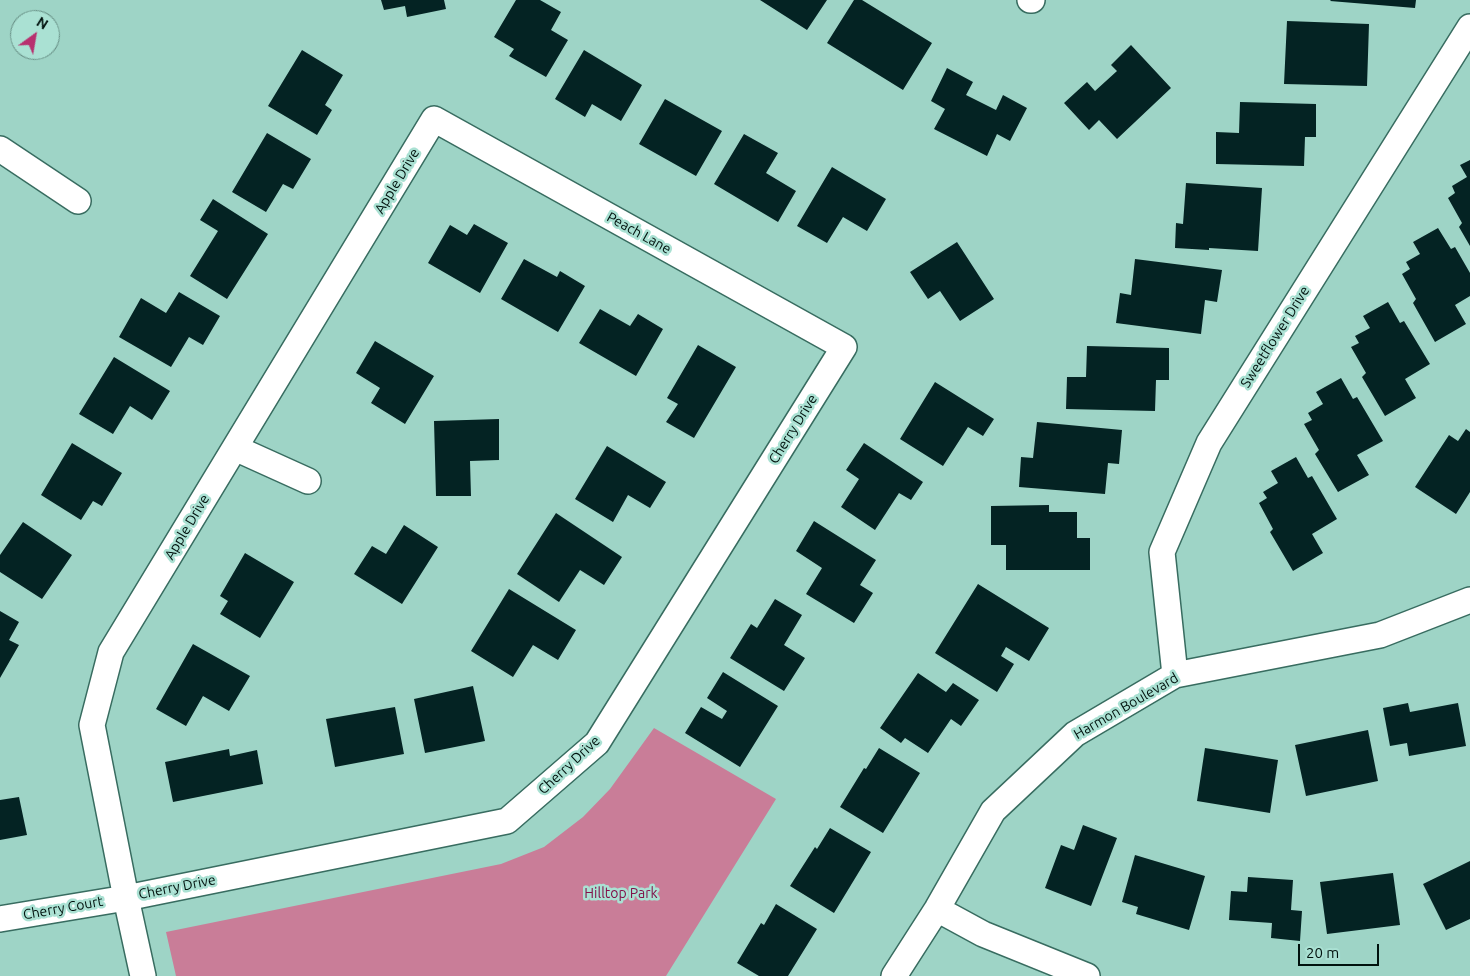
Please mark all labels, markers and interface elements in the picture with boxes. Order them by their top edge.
north arrow [10,10,60,60]
text: N [34,14,51,33]
street label: Apple Drive [371,145,423,217]
street label: Peach Lane [604,208,674,258]
street label: Sweetflower Drive [1237,283,1313,391]
street label: Cherry Drive [765,391,821,467]
street label: Apple Drive [161,491,213,563]
street label: Harmon Boulevard [1071,669,1181,743]
street label: Cherry Drive [535,732,603,798]
street label: Cherry Drive [137,871,217,903]
park label: Hilltop Park [584,885,658,901]
street label: Cherry Court [22,893,104,923]
scale bar [1300,934,1381,966]
text: 20 m [1306,944,1339,961]

